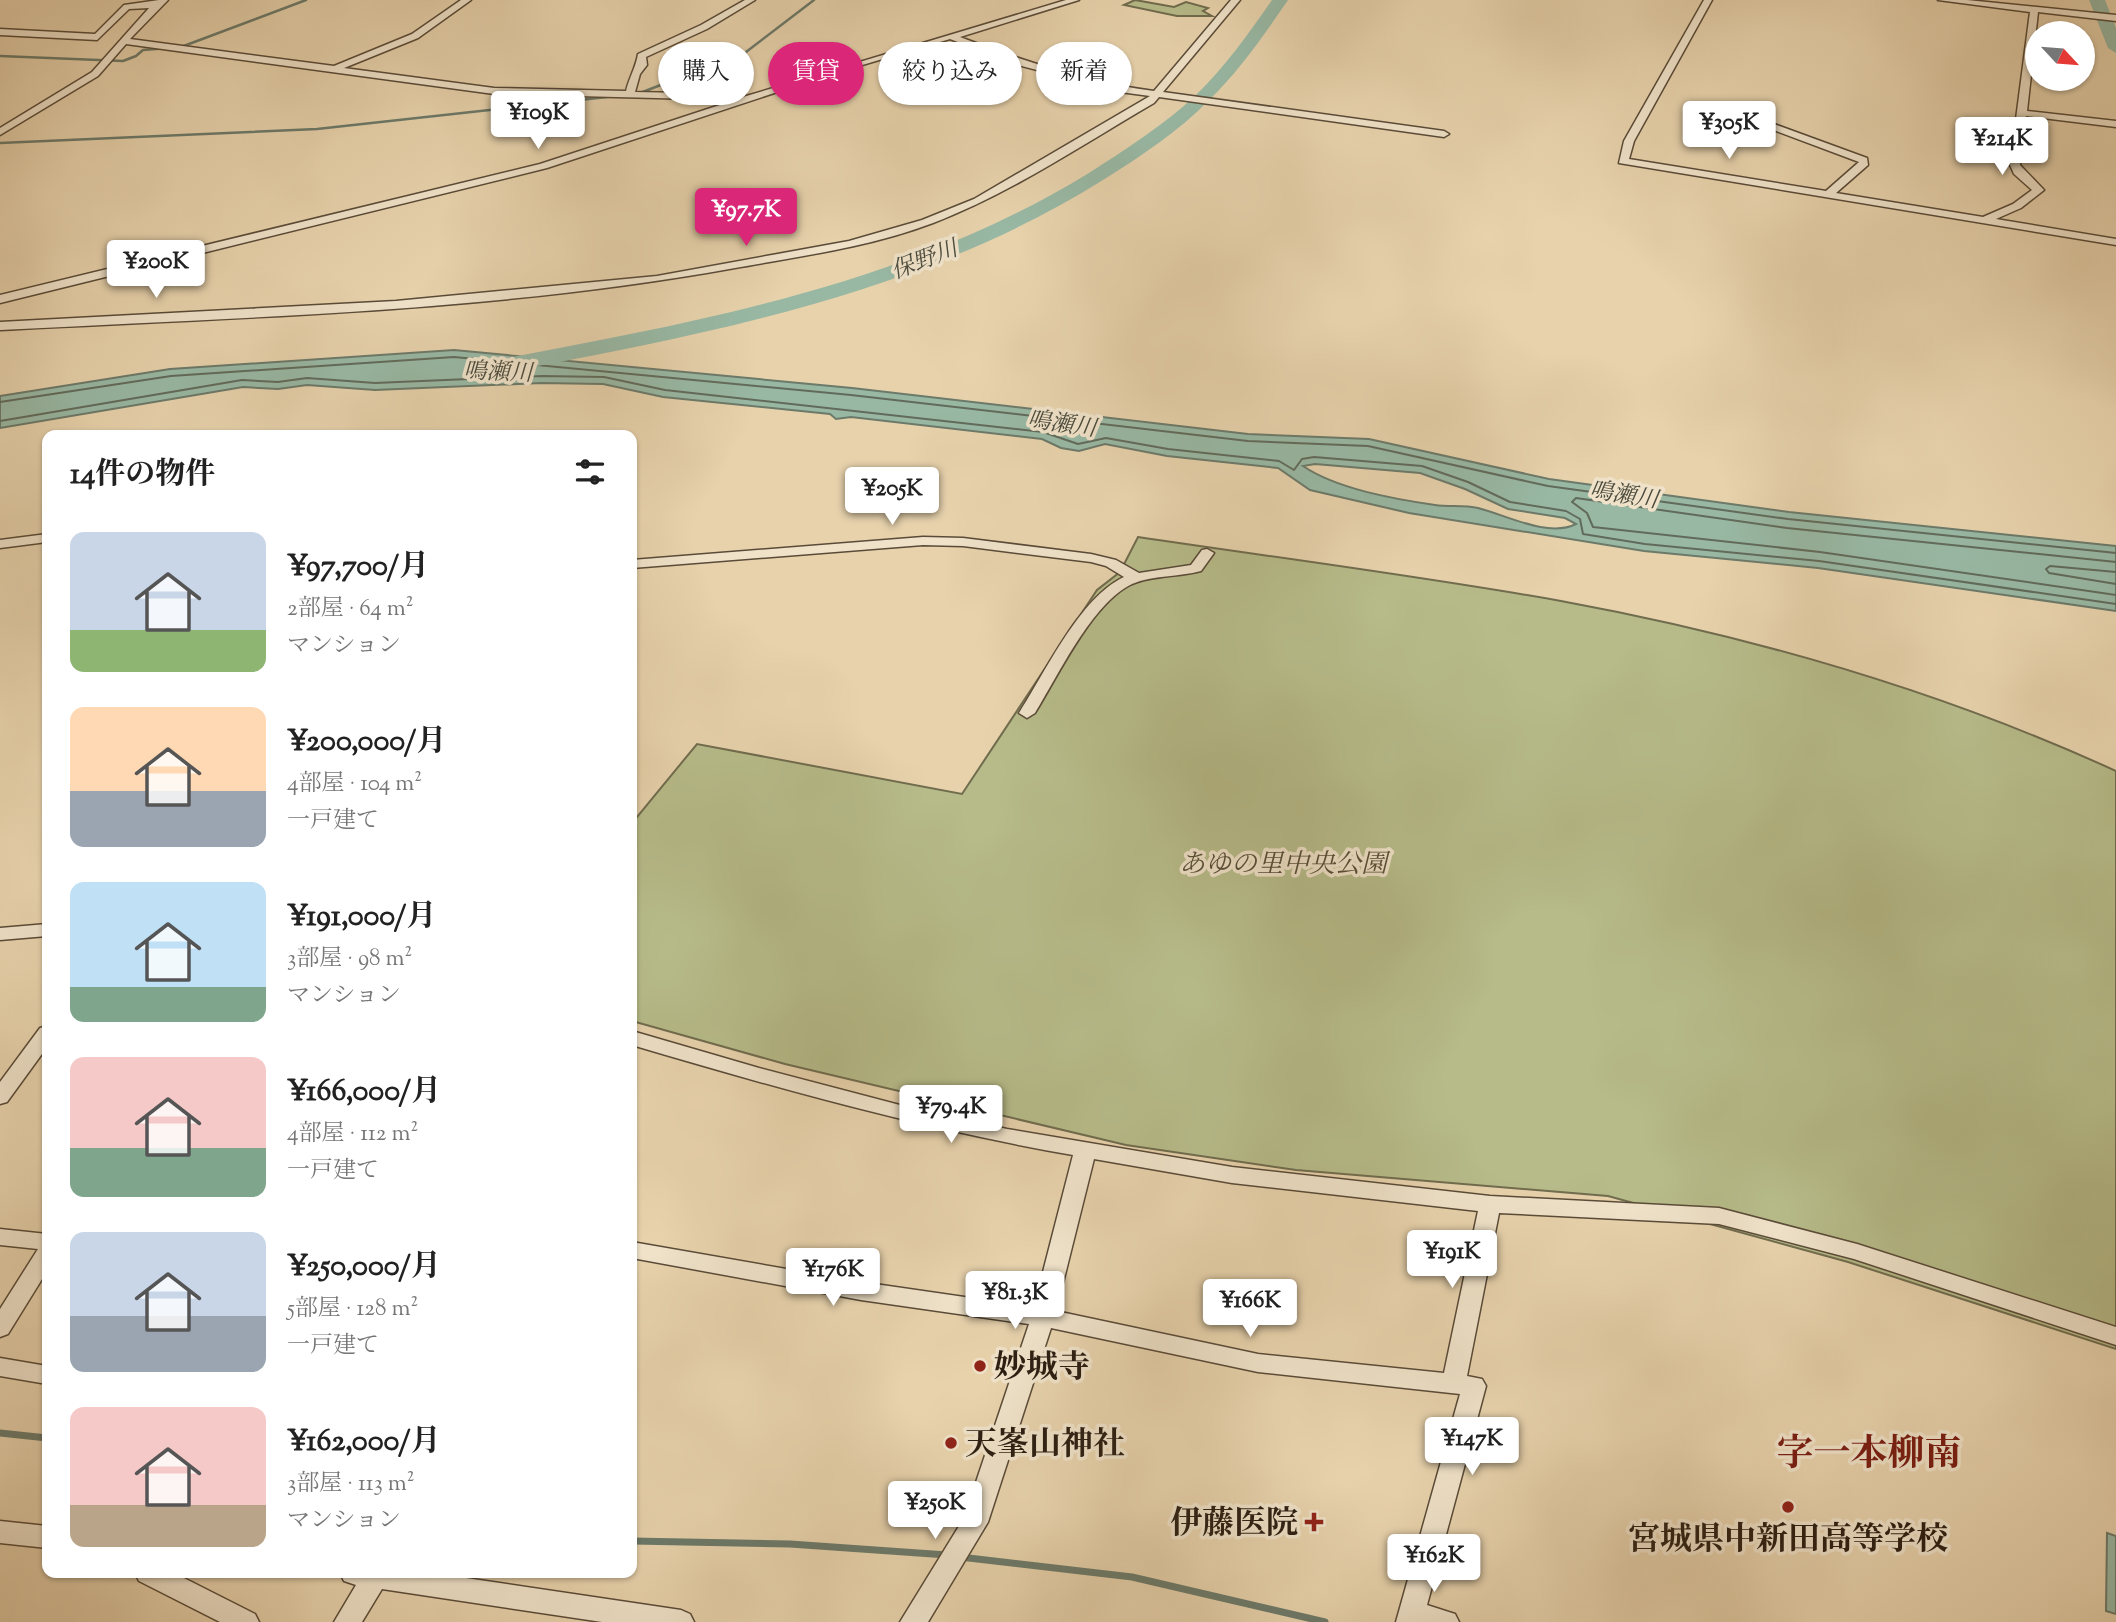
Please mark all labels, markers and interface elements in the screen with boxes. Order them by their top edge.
north arrow [2025,21,2095,91]
map controls [2025,21,2095,91]
chip: 購入 [658,42,754,105]
chip: 賃貸 [768,42,864,105]
chip: 絞り込み [878,42,1022,105]
chip: 新着 [1036,42,1132,105]
pin: ¥109K [489,92,587,151]
text: ¥109K [507,97,569,130]
pin: ¥305K [1680,102,1778,161]
text: ¥305K [1699,107,1759,140]
pin: ¥214K [1953,118,2051,177]
text: ¥214K [1971,123,2033,156]
pin: ¥97.7K [689,188,803,248]
text: ¥97.7K [711,194,781,227]
water label: 保野川 [887,232,966,289]
pin: ¥200K [107,240,205,300]
text: ¥200K [123,246,189,279]
water label: 鳴瀬川 [463,356,536,391]
water label: 鳴瀬川 [1025,404,1101,447]
icon: filters [571,453,609,491]
text: 14件の物件 [70,454,215,497]
pin: ¥205K [843,468,941,527]
text: ¥205K [861,473,923,506]
water label: 鳴瀬川 [1587,475,1663,519]
text: ¥97,700/月 [287,546,429,589]
icon: home [126,560,210,644]
text: 2部屋 · 64 m² [287,593,414,626]
text: マンション [287,630,401,663]
text: ¥200,000/月 [287,721,446,764]
icon: home [126,735,210,819]
text: 4部屋 · 104 m² [287,768,422,801]
text: 一戸建て [287,805,379,838]
park label: あゆの里中央公園 [1179,847,1391,884]
text: ¥191,000/月 [287,896,436,939]
icon: home [126,910,210,994]
text: 3部屋 · 98 m² [287,943,412,976]
text: マンション [287,980,401,1013]
text: ¥166,000/月 [287,1071,441,1114]
icon: home [126,1085,210,1169]
pin: ¥79.4K [894,1086,1008,1145]
text: ¥79.4K [915,1091,987,1124]
text: 4部屋 · 112 m² [287,1118,418,1151]
text: 一戸建て [287,1155,379,1188]
pin: ¥191K [1403,1230,1501,1290]
text: ¥191K [1423,1236,1481,1269]
text: ¥250,000/月 [287,1246,441,1289]
pin: ¥176K [784,1248,882,1308]
text: ¥176K [802,1254,864,1287]
icon: home [126,1260,210,1344]
pin: ¥81.3K [958,1272,1072,1331]
text: ¥81.3K [982,1277,1048,1310]
pin: ¥166K [1201,1280,1299,1339]
text: ¥166K [1219,1285,1281,1318]
text: 5部屋 · 128 m² [287,1293,418,1326]
text: 一戸建て [287,1330,379,1363]
place label: 妙城寺 [994,1346,1090,1392]
marker: 妙城寺 [972,1358,988,1374]
pin: ¥147K [1423,1418,1521,1477]
text: ¥162,000/月 [287,1421,440,1464]
place label: 天峯山神社 [965,1423,1125,1469]
text: ¥147K [1441,1423,1503,1456]
district label: 字一本柳南 [1777,1429,1962,1483]
icon: home [126,1435,210,1519]
marker: 天峯山神社 [943,1435,959,1451]
text: 3部屋 · 113 m² [287,1468,415,1501]
pin: ¥250K [886,1482,984,1541]
text: ¥250K [904,1487,966,1520]
marker: 宮城県中新田高等学校 [1780,1499,1796,1515]
place label: 伊藤医院 [1170,1502,1298,1548]
text: マンション [287,1505,401,1538]
marker: 伊藤医院 [1304,1512,1324,1532]
place label: 宮城県中新田高等学校 [1628,1518,1948,1564]
pin: ¥162K [1385,1534,1483,1594]
text: ¥162K [1403,1540,1465,1573]

